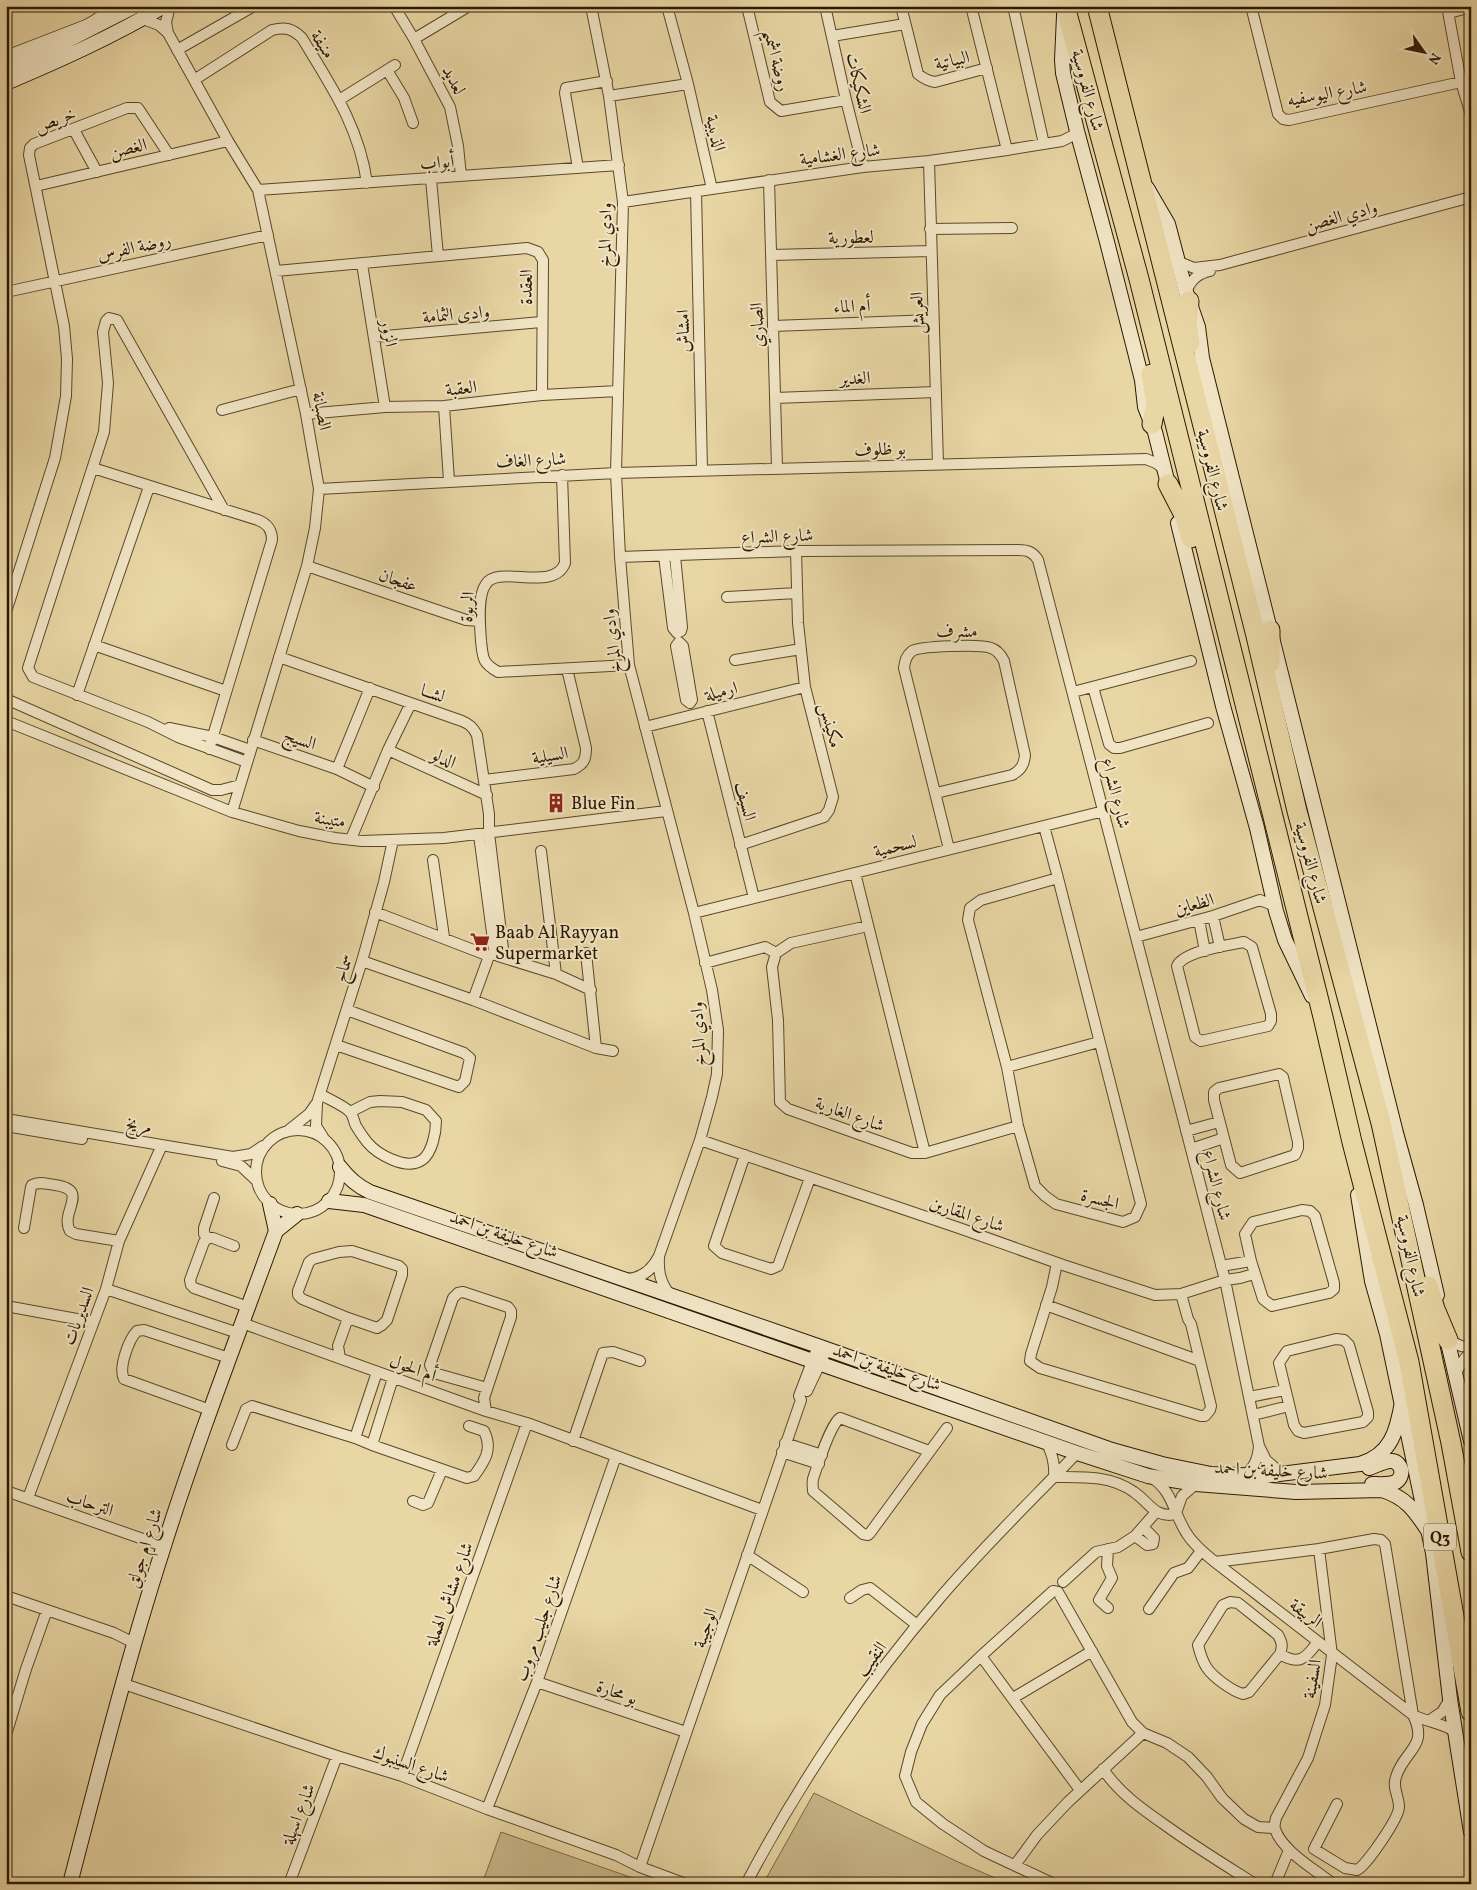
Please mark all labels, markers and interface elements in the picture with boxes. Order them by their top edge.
street label: منيفة [303,26,340,64]
street label: روضة اشميم [752,26,795,95]
north arrow [1400,28,1450,78]
street label: البياتية [932,45,973,78]
street label: شارع الفروسية [1063,47,1109,134]
text: N [1423,49,1444,68]
street label: الشكيكات [838,50,877,116]
street label: لعديد [435,62,471,100]
street label: شارع اليوسفيه [1285,75,1369,115]
street label: خريص [31,102,80,141]
street label: الذيبية [698,113,731,154]
street label: الغصن [107,133,150,166]
street label: شارع الغشامية [798,138,882,174]
street label: أبواب [419,148,456,177]
street label: وادي الغصن [1302,196,1381,240]
street label: وادي المرخ [593,202,622,268]
street label: لعطورية [828,226,874,251]
street label: روضة الفرس [95,228,174,269]
street label: العقدة [515,269,540,305]
street label: العريش [905,291,932,335]
street label: أم الماء [833,292,872,323]
street label: وادى الثمامة [421,300,491,331]
street label: الصاري [745,302,773,348]
street label: امشاش [672,309,697,353]
street label: الزور [372,316,402,349]
street label: الغدير [837,366,871,393]
street label: العقبة [444,375,478,404]
street label: الصبانة [305,390,337,433]
street label: شارع الفروسية [1188,427,1234,514]
street label: بو ظلوف [854,437,906,464]
street label: شارع الغاف [495,447,567,477]
street label: شارع الشراع [740,524,814,552]
street label: عفجان [375,563,420,600]
street label: الربوة [455,591,482,624]
street label: وادي المرخ [597,607,632,675]
street label: مشرف [936,620,978,645]
street label: ارميلة [701,676,741,709]
street label: لشــا [417,679,448,710]
street label: مكينس [812,700,847,751]
street label: السيج [279,723,319,760]
street label: السيلية [530,741,570,772]
street label: الدلو [425,742,460,776]
street label: شارع الشراع [1093,755,1135,832]
street label: السيف [728,779,762,824]
building icon: Blue Fin [545,792,567,814]
place label: Blue Fin [571,792,636,817]
street label: متيبنة [312,806,347,835]
street label: شارع الفروسية [1286,820,1332,907]
street label: لسحمية [871,830,920,865]
street label: الظعاين [1172,888,1217,923]
place label: Baab Al Rayyan Supermarket [495,921,619,967]
supermarket icon: Baab Al Rayyan Supermarket [469,931,491,953]
street label: سماح [328,951,362,986]
street label: وادي المرخ [685,1001,716,1067]
street label: شارع الغارية [811,1091,888,1140]
street label: مريخ [123,1112,154,1143]
street label: شارع الشراع [1194,1147,1236,1224]
street label: الجسرة [1078,1183,1122,1218]
street label: شارع المقارين [925,1191,1007,1241]
street label: شارع خليفة بن احمد [445,1205,561,1267]
street label: شارع الفروسية [1388,1213,1430,1300]
street label: السديريات [57,1284,102,1349]
street label: شارع خليفة بن احمد [828,1338,944,1400]
street label: أم الحول [385,1348,441,1392]
street label: شارع خليفة بن احمد [1214,1456,1328,1488]
street label: الترحاب [62,1485,117,1524]
street label: شارع ام جولق [121,1505,172,1592]
road number: Q3 [1424,1524,1456,1550]
street label: شارع مشاش الهملة [420,1539,482,1651]
street label: شارع جليب مروب [509,1572,570,1686]
street label: الربيقة [1283,1593,1327,1635]
street label: الوجيبة [688,1605,725,1652]
street label: النقيب [851,1637,894,1683]
street label: السفينة [1298,1658,1329,1701]
street label: بو محارة [593,1675,640,1712]
street label: شارع السنبوك [369,1741,452,1791]
street label: شارع اسهلة [276,1780,323,1850]

